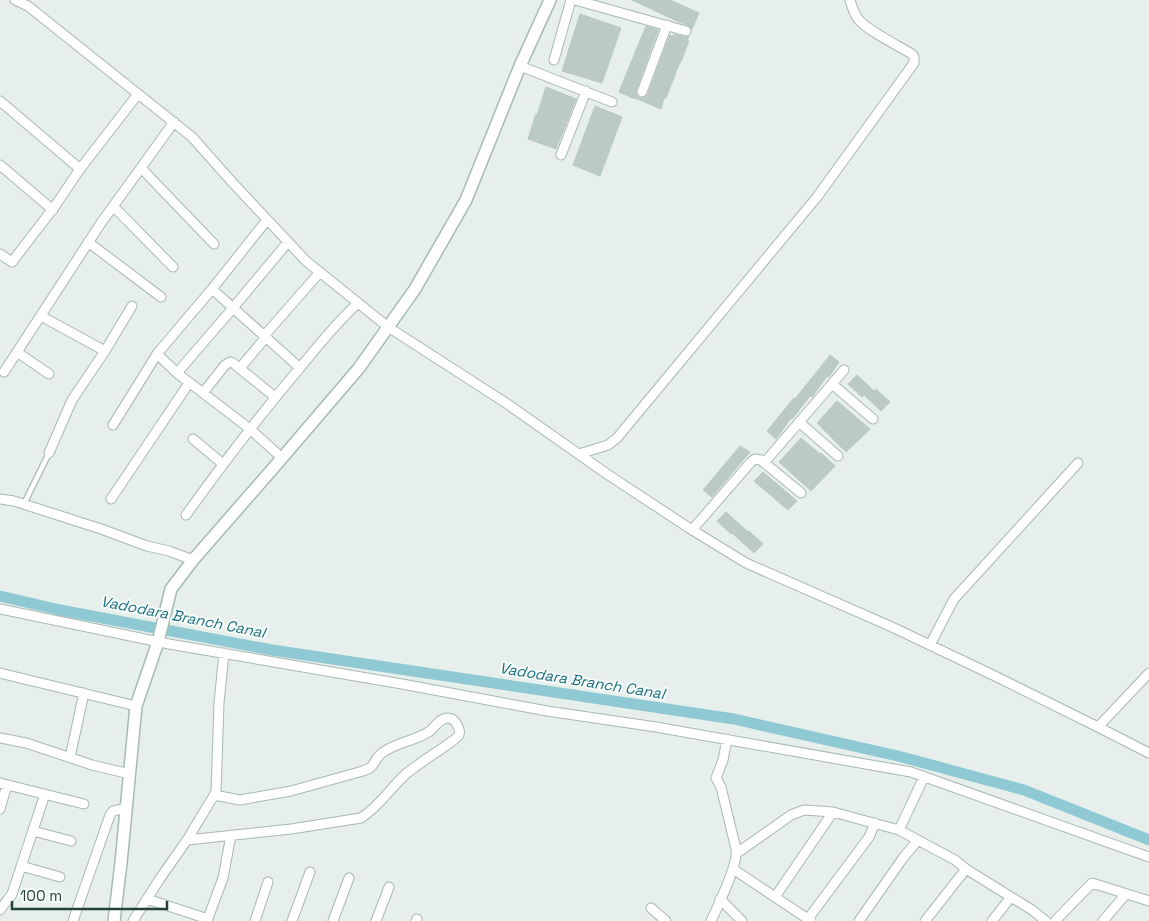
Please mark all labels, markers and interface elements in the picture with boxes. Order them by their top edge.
water label: Vadodara Branch Canal [99,591,269,642]
water label: Vadodara Branch Canal [498,658,668,703]
scale bar [12,878,168,910]
text: 100 m [20,886,62,905]

